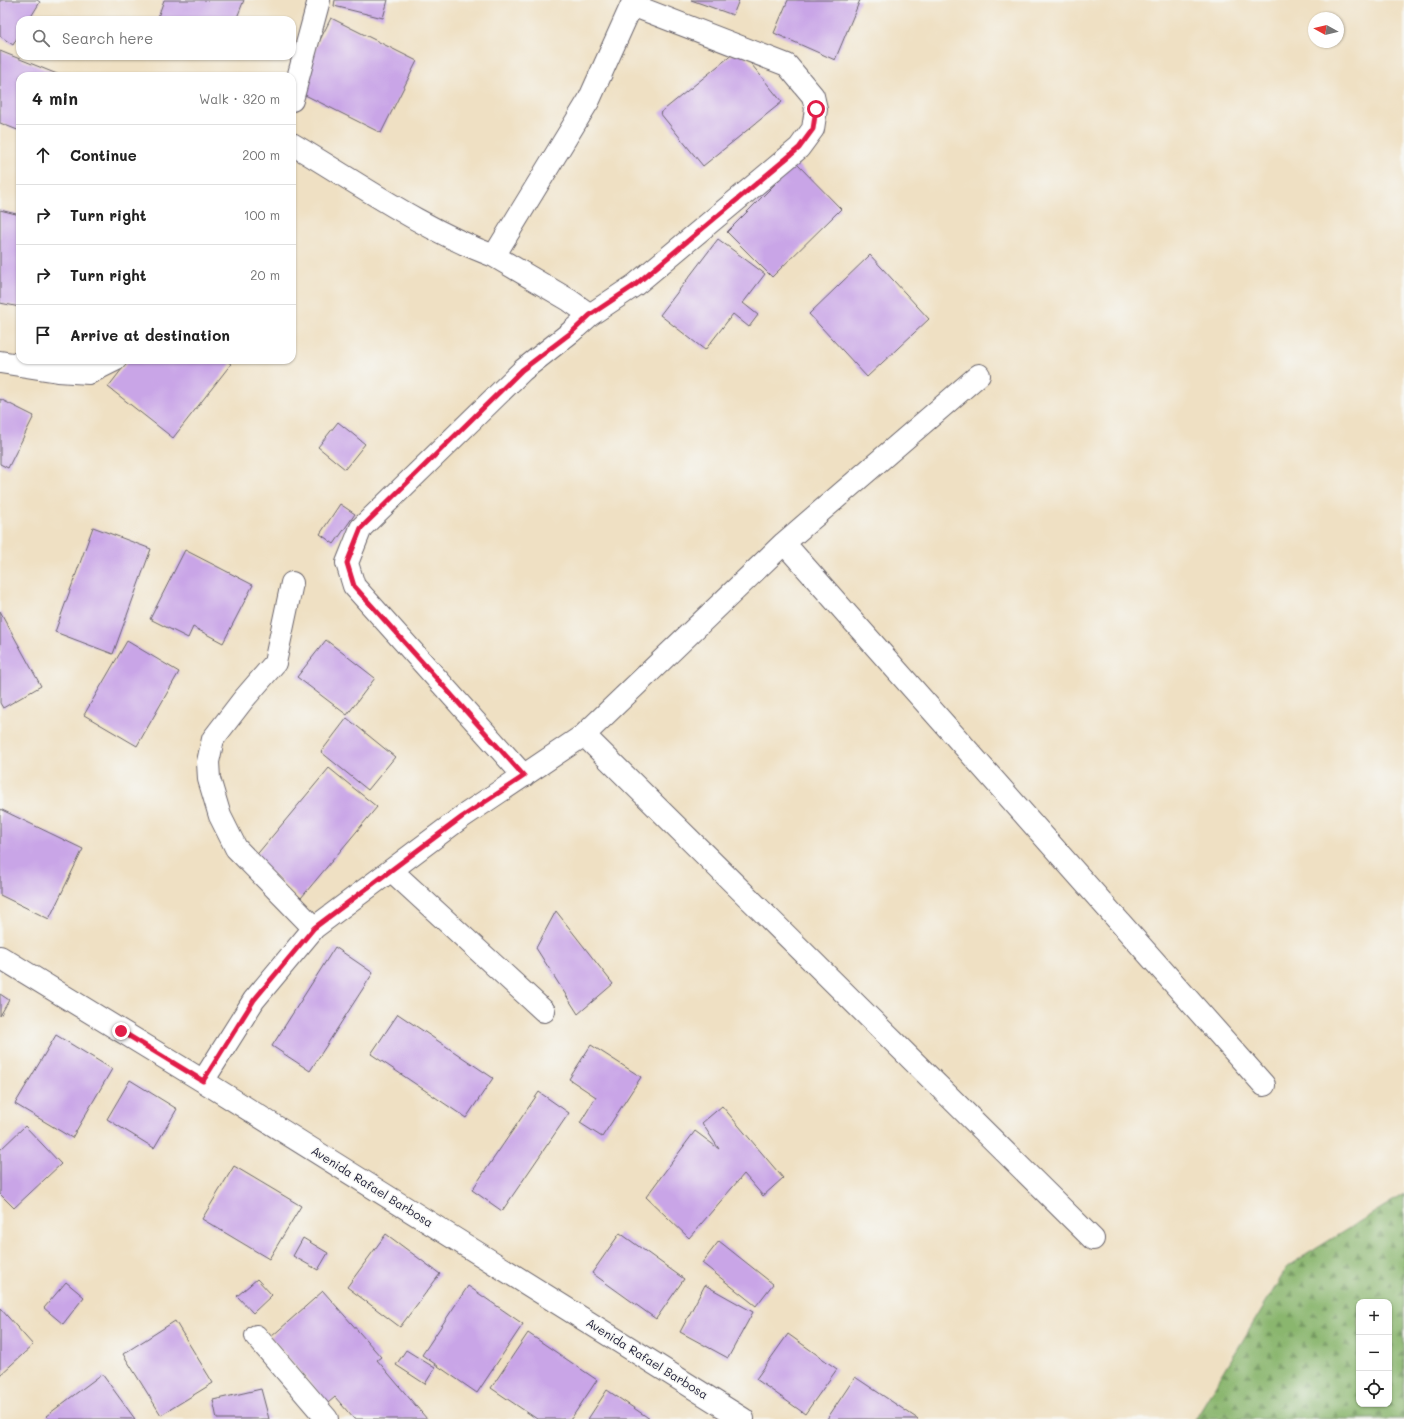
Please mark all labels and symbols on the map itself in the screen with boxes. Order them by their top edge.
north arrow [1308,12,1344,48]
route start [807,100,825,118]
route end [112,1022,130,1040]
street label: Avenida Rafael Barbosa [309,1142,436,1230]
street label: Avenida Rafael Barbosa [584,1314,711,1402]

